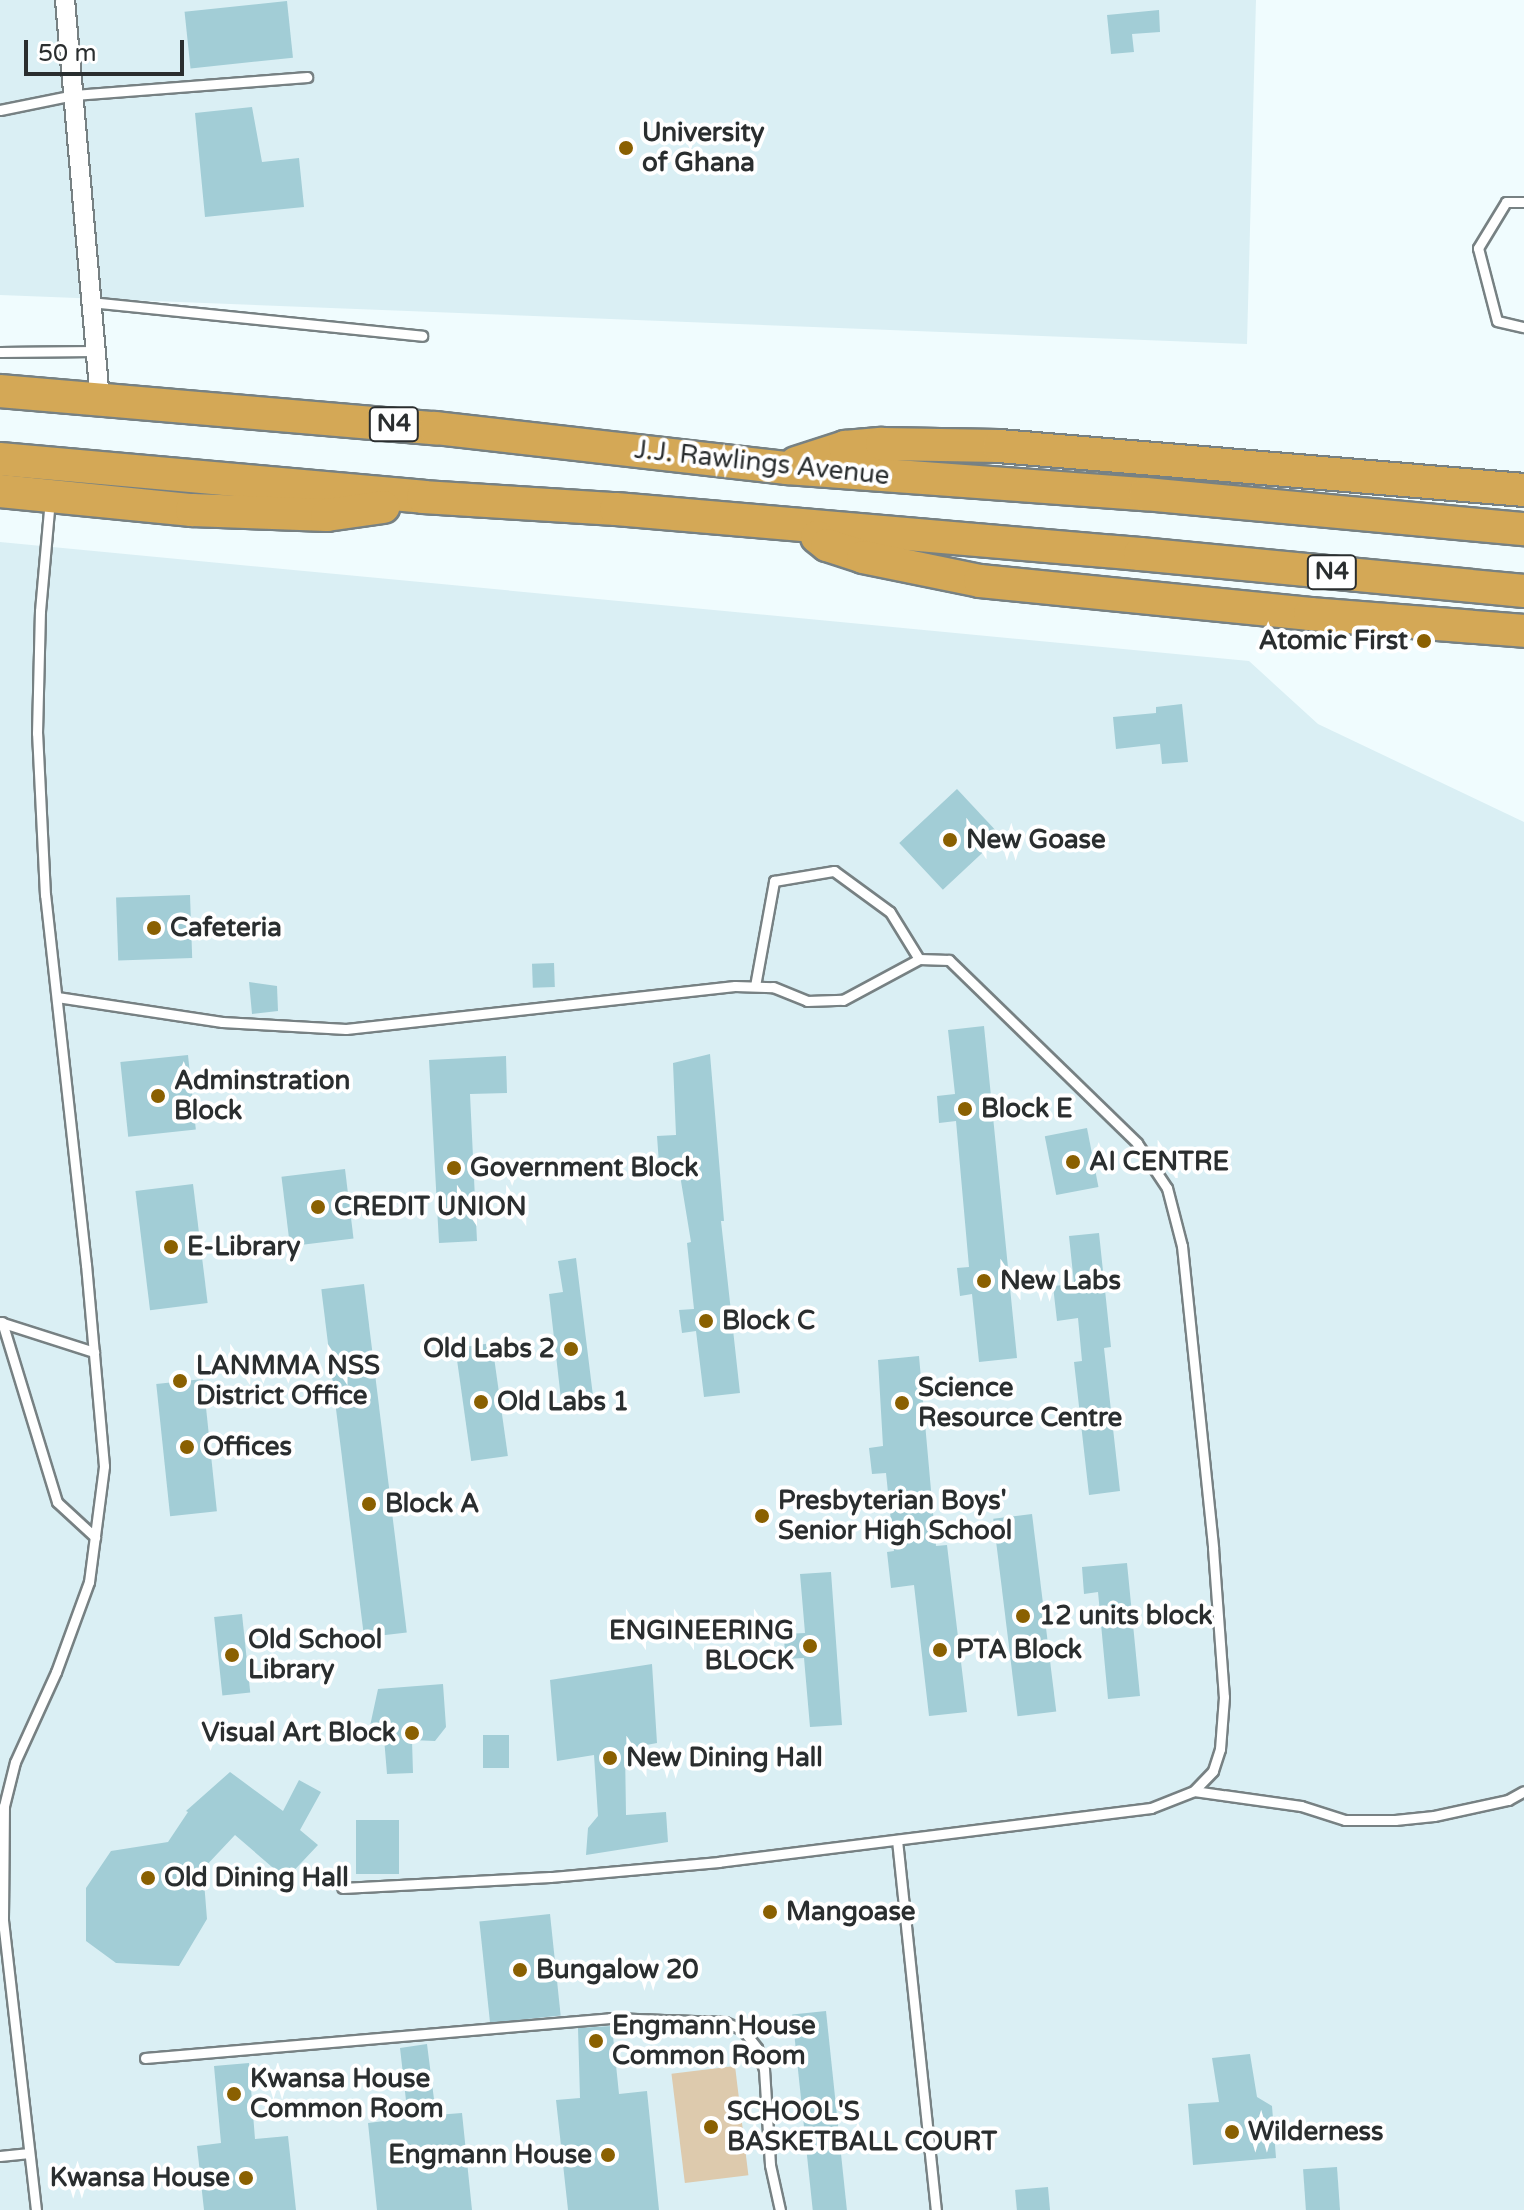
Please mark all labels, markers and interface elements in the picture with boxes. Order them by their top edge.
scale bar [28,24,188,74]
text: 50 m [38,39,96,68]
place label: University of Ghana [642,117,765,178]
marker: University of Ghana [617,139,635,157]
road number: N4 [368,404,420,444]
street label: J.J. Rawlings Avenue [633,434,891,492]
road number: N4 [1306,552,1358,592]
place label: Atomic First [1258,625,1408,657]
marker: Atomic First [1415,632,1433,650]
place label: New Goase [966,824,1106,856]
marker: New Goase [941,831,959,849]
place label: Cafeteria [170,912,282,944]
marker: Cafeteria [145,919,163,937]
place label: Adminstration Block [174,1065,350,1126]
marker: Adminstration Block [149,1087,167,1105]
place label: Block E [981,1093,1072,1125]
marker: Block E [956,1100,974,1118]
place label: AI CENTRE [1089,1146,1229,1178]
place label: Government Block [470,1152,698,1184]
marker: AI CENTRE [1064,1153,1082,1171]
marker: Government Block [445,1159,463,1177]
place label: CREDIT UNION [334,1191,527,1223]
marker: CREDIT UNION [309,1198,327,1216]
place label: E-Library [187,1231,301,1263]
marker: E-Library [162,1238,180,1256]
place label: New Labs [1000,1265,1121,1297]
marker: New Labs [975,1272,993,1290]
place label: Block C [722,1305,815,1337]
marker: Block C [697,1312,715,1330]
place label: Old Labs 2 [423,1333,555,1365]
marker: Old Labs 2 [562,1340,580,1358]
place label: LANMMA NSS District Office [196,1350,380,1412]
marker: LANMMA NSS District Office [171,1372,189,1390]
place label: Science Resource Centre [918,1372,1122,1434]
place label: Old Labs 1 [497,1386,629,1418]
marker: Old Labs 1 [472,1393,490,1411]
marker: Science Resource Centre [893,1394,911,1412]
place label: Offices [203,1431,292,1463]
marker: Offices [178,1438,196,1456]
place label: Presbyterian Boys' Senior High School [778,1485,1012,1546]
place label: Block A [385,1488,479,1520]
marker: Block A [360,1495,378,1513]
marker: Presbyterian Boys' Senior High School [753,1507,771,1525]
place label: 12 units block [1039,1600,1212,1632]
marker: 12 units block [1014,1607,1032,1625]
place label: ENGINEERING BLOCK [609,1615,794,1676]
place label: Old School Library [248,1624,382,1686]
place label: PTA Block [956,1634,1082,1666]
marker: ENGINEERING BLOCK [801,1637,819,1655]
marker: PTA Block [931,1641,949,1659]
marker: Old School Library [223,1646,241,1664]
place label: Visual Art Block [202,1717,396,1749]
marker: Visual Art Block [403,1724,421,1742]
place label: New Dining Hall [626,1742,823,1774]
marker: New Dining Hall [601,1749,619,1767]
place label: Old Dining Hall [164,1862,349,1894]
marker: Old Dining Hall [139,1869,157,1887]
place label: Mangoase [786,1896,916,1928]
marker: Mangoase [761,1903,779,1921]
place label: Bungalow 20 [536,1954,699,1986]
marker: Bungalow 20 [511,1961,529,1979]
place label: Engmann House Common Room [612,2010,816,2072]
marker: Engmann House Common Room [587,2032,605,2050]
place label: Kwansa House Common Room [250,2063,444,2124]
marker: Kwansa House Common Room [225,2085,243,2103]
place label: SCHOOL'S BASKETBALL COURT [727,2096,997,2158]
place label: Wilderness [1248,2116,1384,2148]
marker: SCHOOL'S BASKETBALL COURT [702,2118,720,2136]
marker: Wilderness [1223,2123,1241,2141]
place label: Engmann House [388,2139,592,2171]
marker: Engmann House [599,2146,617,2164]
place label: Kwansa House [50,2162,230,2194]
marker: Kwansa House [237,2169,255,2187]

